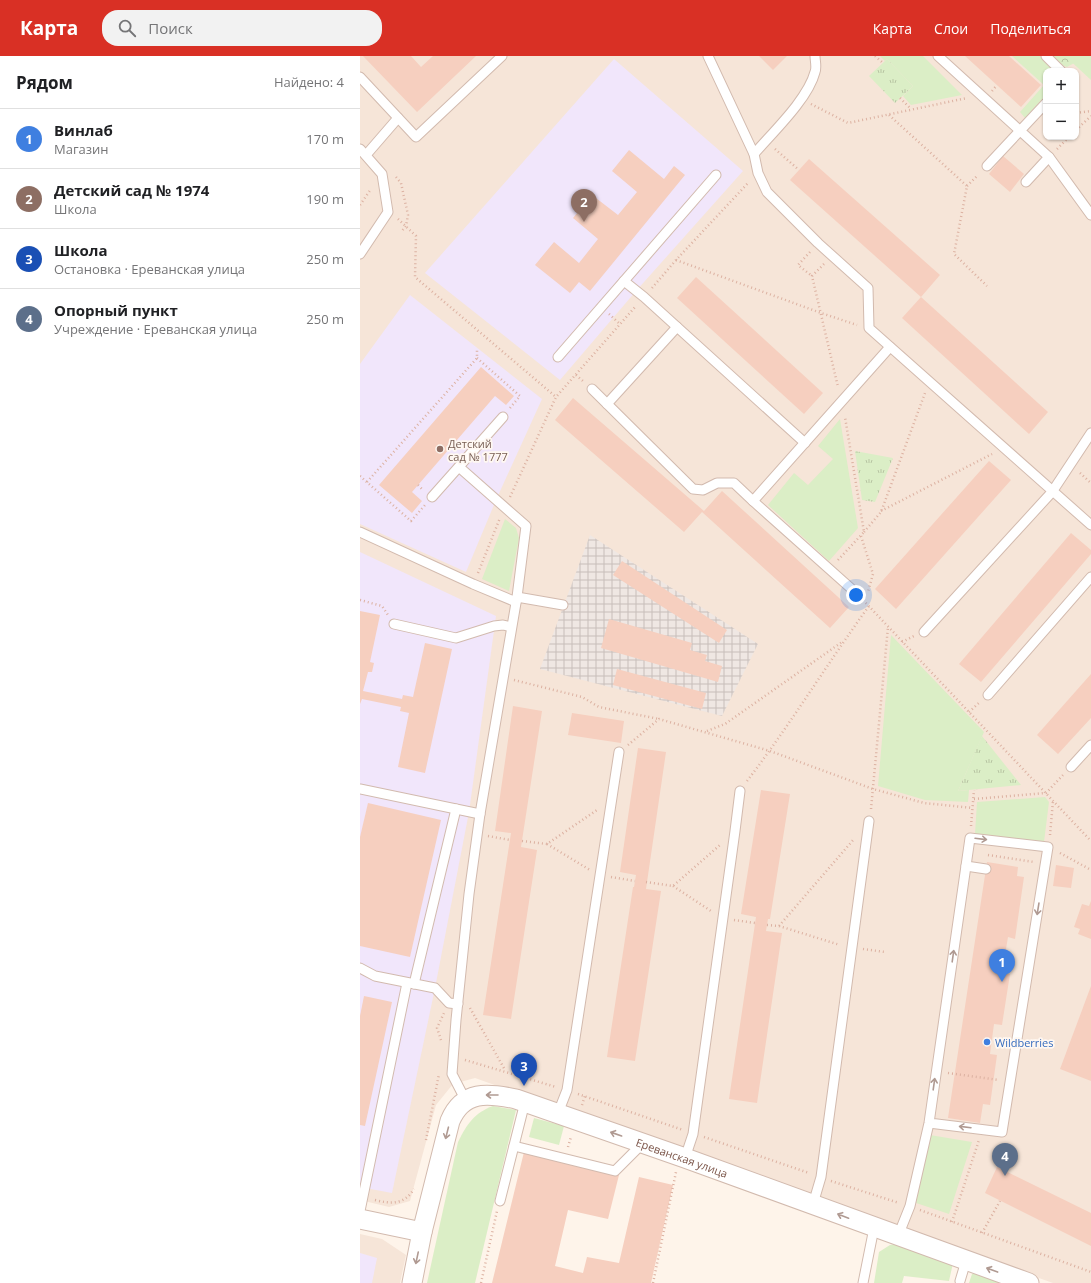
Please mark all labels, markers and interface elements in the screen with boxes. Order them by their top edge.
search box [102,10,382,46]
text: Карта [20,15,78,41]
icon: search [116,17,138,39]
text: Поиск [148,18,193,38]
text: Карта [873,19,912,38]
text: Слои [934,19,968,38]
text: Поделиться [990,19,1071,38]
map controls [1043,68,1079,140]
button: + [1043,68,1079,104]
text: Рядом [16,71,73,94]
text: Найдено: 4 [274,73,344,91]
button: − [1043,104,1079,140]
text: Винлаб [54,120,113,140]
text: 1 [25,130,33,148]
text: 170 m [306,130,344,148]
text: Магазин [54,140,109,158]
text: Детский сад № 1974 [54,180,209,200]
pin: 2 [571,189,597,222]
text: 2 [25,190,33,208]
text: 190 m [306,190,344,208]
text: Школа [54,200,97,218]
text: Школа [54,240,107,260]
text: 3 [25,250,33,268]
text: 250 m [306,250,344,268]
text: Остановка · Ереванская улица [54,260,245,278]
text: Опорный пункт [54,300,178,320]
text: 4 [25,310,33,328]
text: 250 m [306,310,344,328]
text: Учреждение · Ереванская улица [54,320,257,338]
place label: Детский сад № 1777 [448,436,508,464]
marker: Детский сад № 1777 [435,444,445,454]
your location [846,585,866,605]
one-way arrow [974,836,987,843]
one-way arrow [1034,902,1042,915]
pin: 1 [989,949,1015,982]
one-way arrow [949,950,957,963]
place label: Wildberries [995,1035,1054,1050]
marker: Wildberries [982,1037,992,1047]
pin: 3 [511,1053,537,1086]
one-way arrow [930,1078,938,1091]
one-way arrow [486,1091,499,1099]
one-way arrow [959,1124,972,1131]
one-way arrow [442,1126,450,1139]
one-way arrow [609,1130,622,1137]
street label: Ереванская улица [634,1134,730,1180]
pin: 4 [992,1143,1018,1176]
one-way arrow [838,1211,850,1219]
one-way arrow [413,1251,421,1264]
one-way arrow [986,1265,998,1273]

